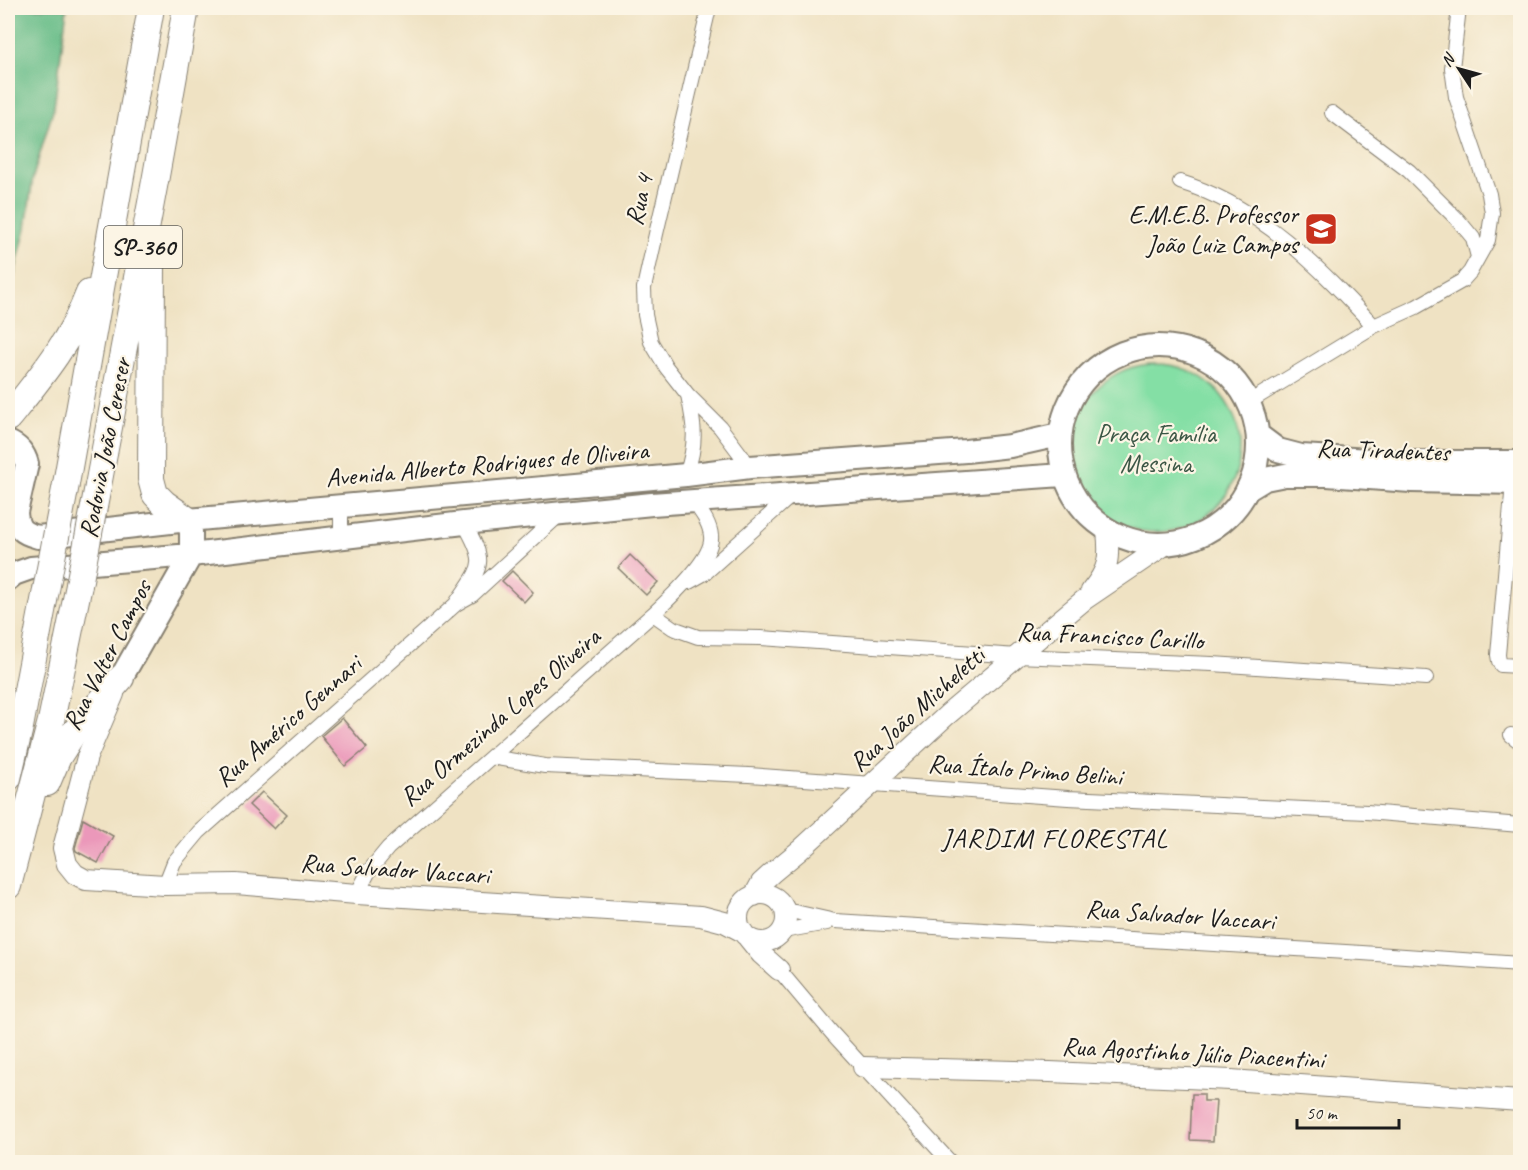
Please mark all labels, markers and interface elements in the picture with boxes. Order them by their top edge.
north arrow [1429,39,1489,99]
text: N [1437,48,1460,71]
street label: Rua 4 [617,169,661,229]
place label: E.M.E.B. Professor João Luiz Campos [1128,198,1300,261]
school or university icon: E.M.E.B. Professor João Luiz Campos [1303,211,1339,247]
road number: SP-360 [104,226,182,268]
street label: Rodovia João Cereser [71,353,139,541]
park label: Praça Família Messina [1096,417,1218,480]
street label: Rua Tiradentes [1316,431,1452,469]
street label: Avenida Alberto Rodrigues de Oliveira [324,433,651,495]
street label: Rua Valter Campos [55,573,160,736]
street label: Rua Francisco Carillo [1016,615,1207,657]
street label: Rua Ormezinda Lopes Oliveira [393,620,608,813]
street label: Rua João Micheletti [842,637,994,779]
street label: Rua Américo Gennari [208,646,371,794]
street label: Rua Ítalo Primo Belini [927,747,1126,793]
district label: JARDIM FLORESTAL [940,821,1168,855]
street label: Rua Salvador Vaccari [299,846,494,892]
street label: Rua Salvador Vaccari [1084,892,1279,938]
street label: Rua Agostinho Júlio Piacentini [1061,1030,1328,1077]
scale bar [1297,1092,1399,1130]
text: 50 m [1306,1102,1339,1124]

